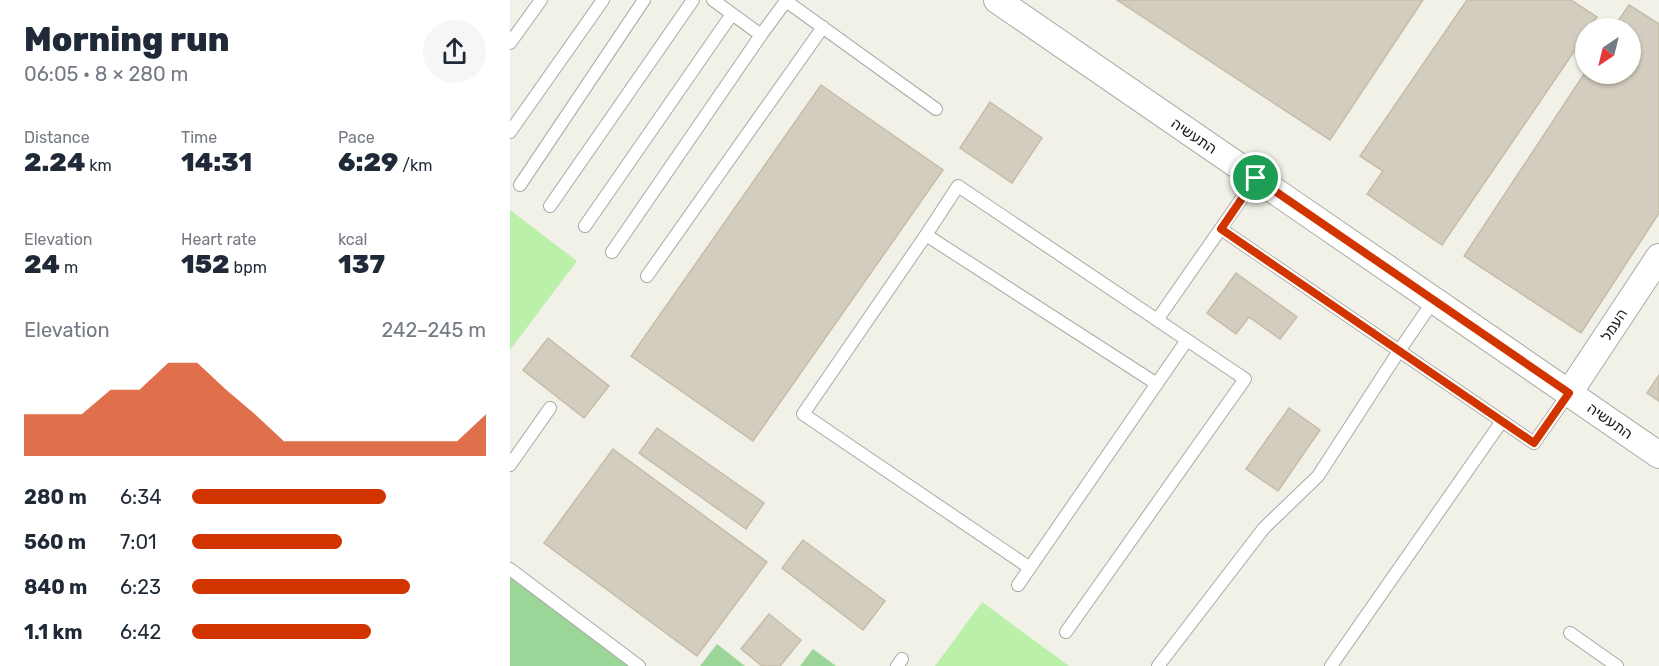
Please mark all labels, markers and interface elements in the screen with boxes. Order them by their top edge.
north arrow [1575,18,1641,84]
map controls [1575,18,1641,84]
text: Morning run [24,20,229,59]
button: share [423,20,486,83]
text: 06:05 · 8 × 280 m [24,62,188,86]
street label: התעשיה [1168,114,1220,158]
text: Distance [24,128,90,147]
text: Time [181,128,217,147]
text: Pace [338,128,375,147]
text: 2.24 [24,147,85,178]
text: 14:31 [181,147,252,178]
text: 6:29 [338,147,398,178]
pin [1230,152,1281,203]
text: km [85,156,112,175]
text: /km [398,156,432,175]
icon: arrive [1239,161,1272,194]
text: Elevation [24,230,93,249]
text: Heart rate [181,230,256,249]
text: kcal [338,230,367,249]
text: 24 [24,249,60,280]
text: 152 [181,249,230,280]
text: 137 [338,249,385,280]
text: m [60,258,78,277]
text: bpm [230,258,267,277]
street label: העמל [1597,305,1631,345]
text: Elevation [24,318,110,342]
text: 242–245 m [382,318,486,342]
street label: התעשיה [1584,399,1636,443]
text: 280 m [24,485,87,509]
text: 6:34 [120,485,162,509]
text: 560 m [24,530,86,554]
text: 7:01 [120,530,157,554]
text: 840 m [24,575,87,599]
text: 6:23 [120,575,161,599]
text: 1.1 km [24,620,83,644]
text: 6:42 [120,620,161,644]

